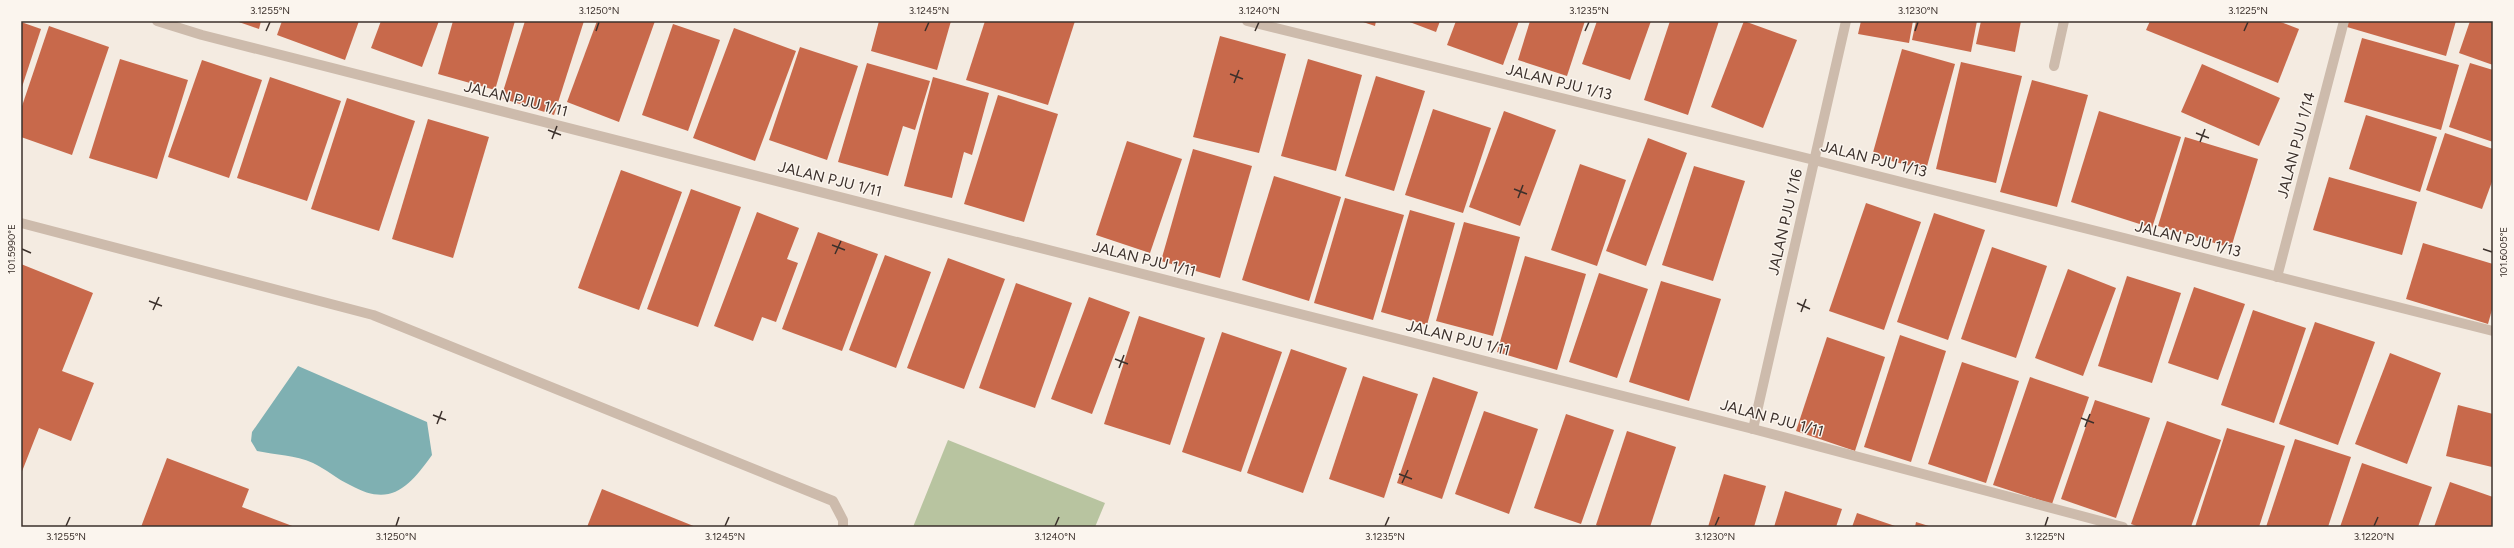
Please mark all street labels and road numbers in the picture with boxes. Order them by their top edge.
street label: JALAN PJU 1/13 [1504,60,1614,104]
street label: JALAN PJU 1/11 [462,77,570,121]
street label: JALAN PJU 1/14 [2273,90,2319,200]
street label: JALAN PJU 1/13 [1819,137,1929,181]
street label: JALAN PJU 1/11 [776,157,884,201]
street label: JALAN PJU 1/16 [1764,167,1806,277]
street label: JALAN PJU 1/13 [2133,217,2243,261]
street label: JALAN PJU 1/11 [1090,237,1198,281]
street label: JALAN PJU 1/11 [1404,316,1512,360]
street label: JALAN PJU 1/11 [1718,396,1826,440]

